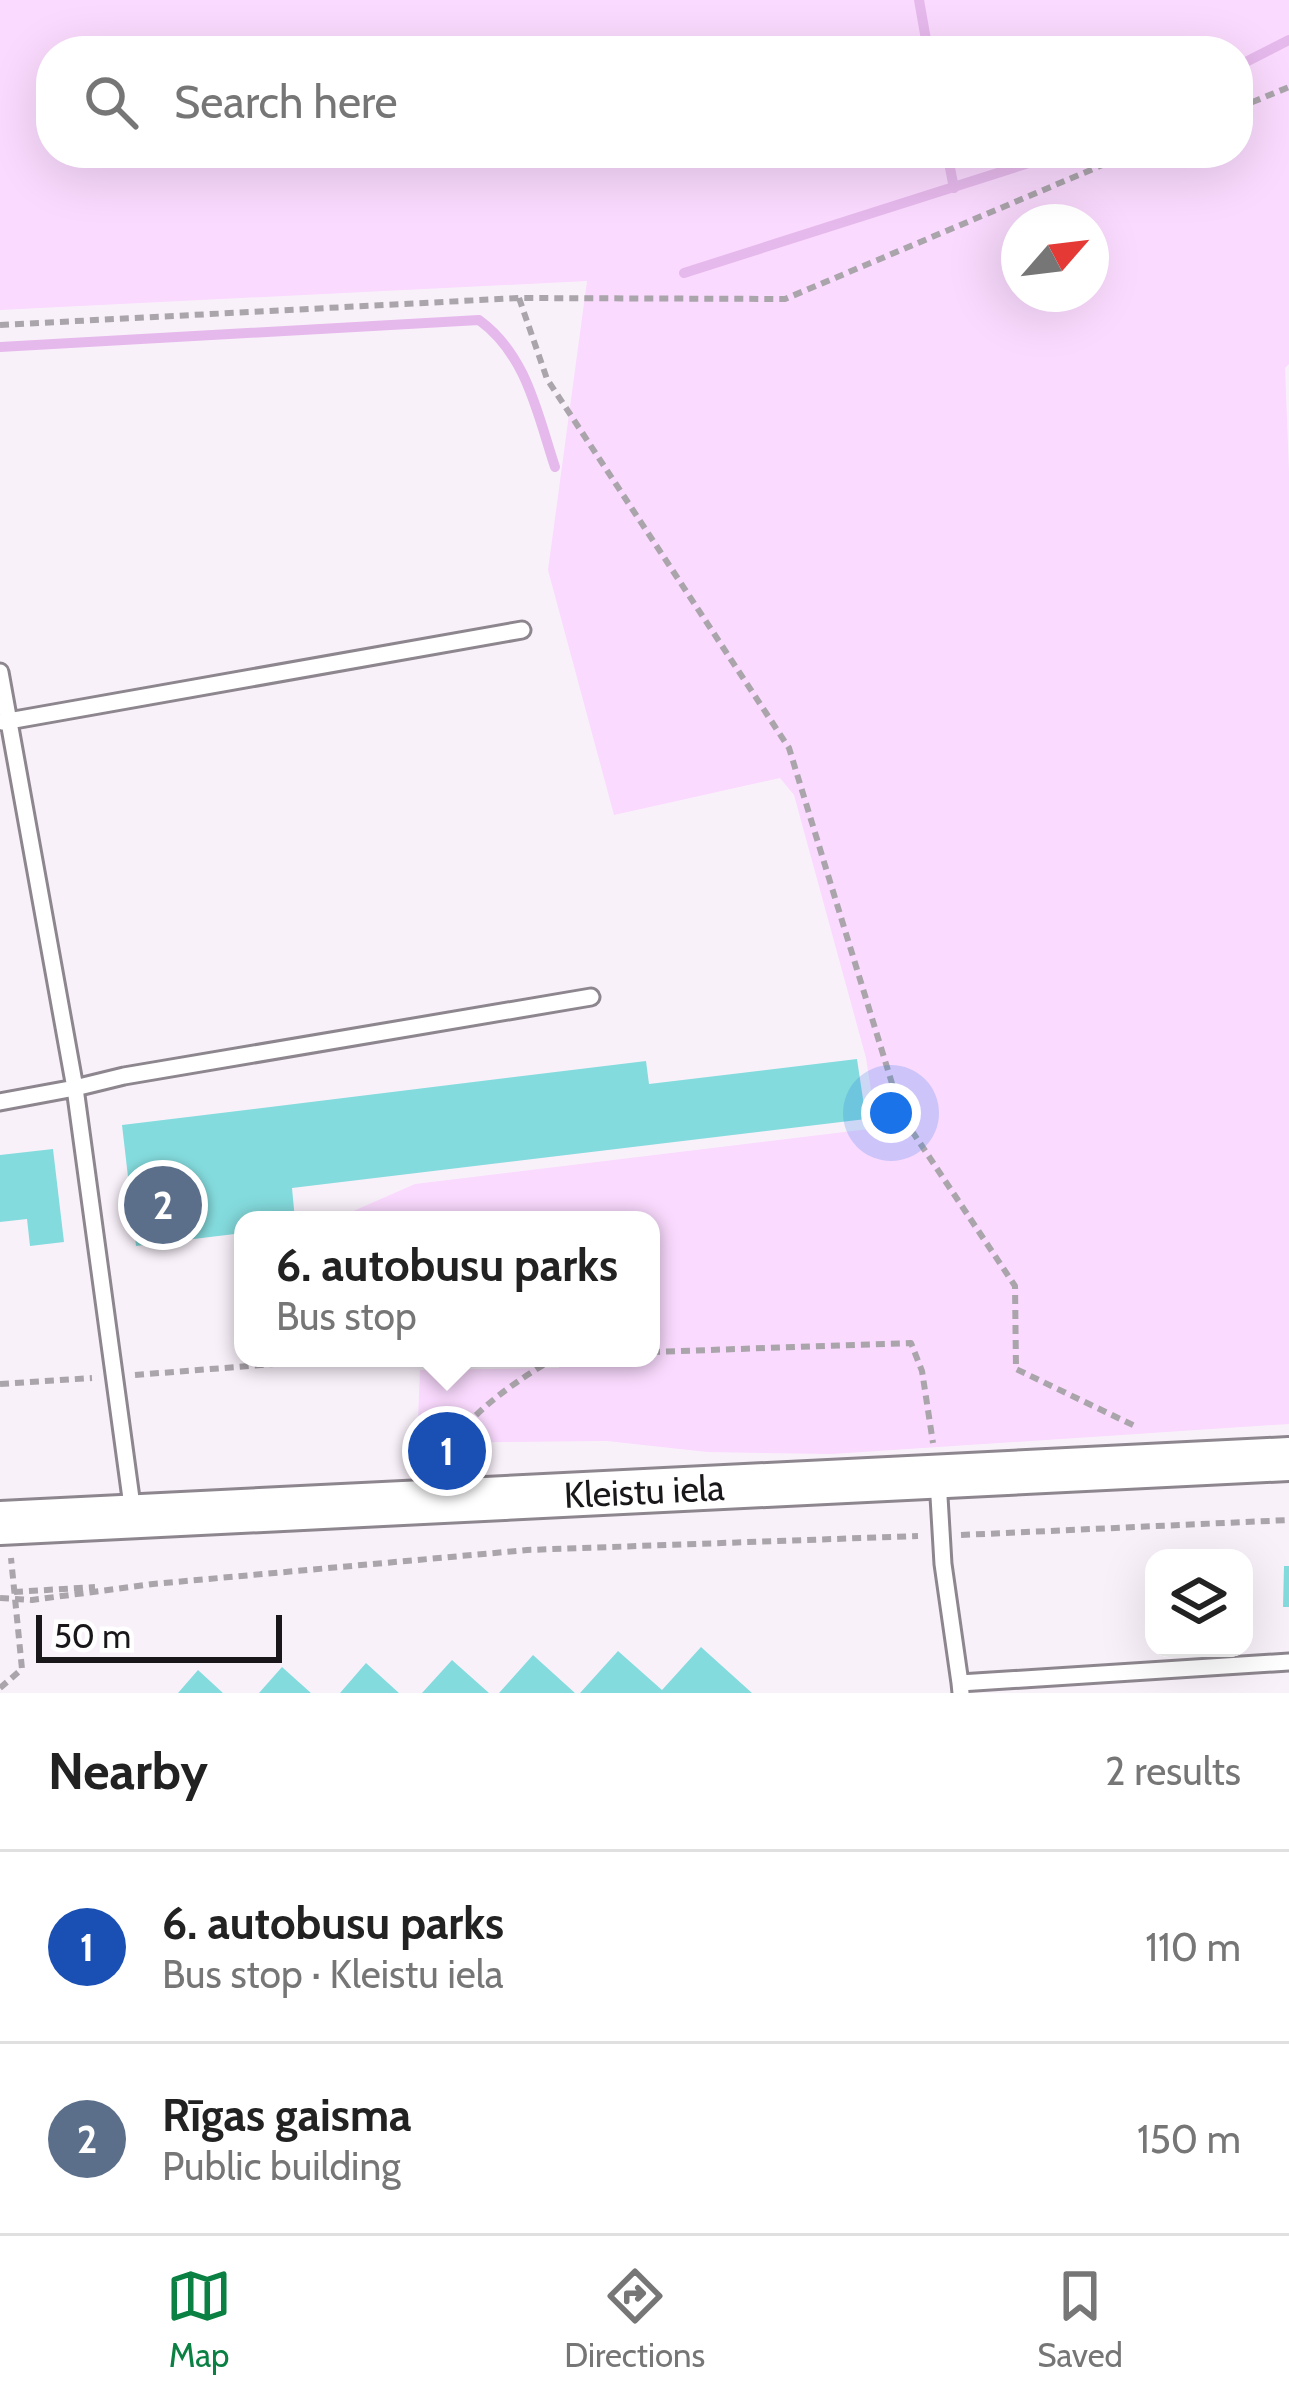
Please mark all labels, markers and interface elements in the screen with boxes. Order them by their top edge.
search box [36,36,1253,168]
icon: search [78,69,144,135]
text: Search here [174,75,398,129]
north arrow [1001,204,1109,312]
your location [861,1083,921,1143]
pin: 2 [124,1160,202,1250]
popup [234,1211,660,1367]
text: 6. autobusu parks [276,1238,618,1292]
text: Bus stop [276,1292,417,1340]
pin: 1 [408,1406,486,1496]
street label: Kleistu iela [563,1465,726,1517]
map controls [1145,1549,1253,1657]
button: layers [1145,1549,1253,1657]
scale bar [36,1609,282,1662]
text: 50 m [54,1616,131,1656]
text: Nearby [48,1740,208,1802]
text: 2 results [1105,1747,1241,1795]
text: 6. autobusu parks [162,1896,504,1950]
text: 1 [80,1923,94,1971]
text: 110 m [1145,1923,1241,1971]
text: Bus stop · Kleistu iela [162,1950,504,1998]
text: Rīgas gaisma [162,2088,411,2142]
text: 2 [77,2115,97,2163]
text: 150 m [1137,2115,1241,2163]
text: Public building [162,2142,401,2190]
tab: Map [166,2263,232,2375]
tab: Directions [564,2263,705,2375]
tab: Saved [1037,2263,1123,2375]

